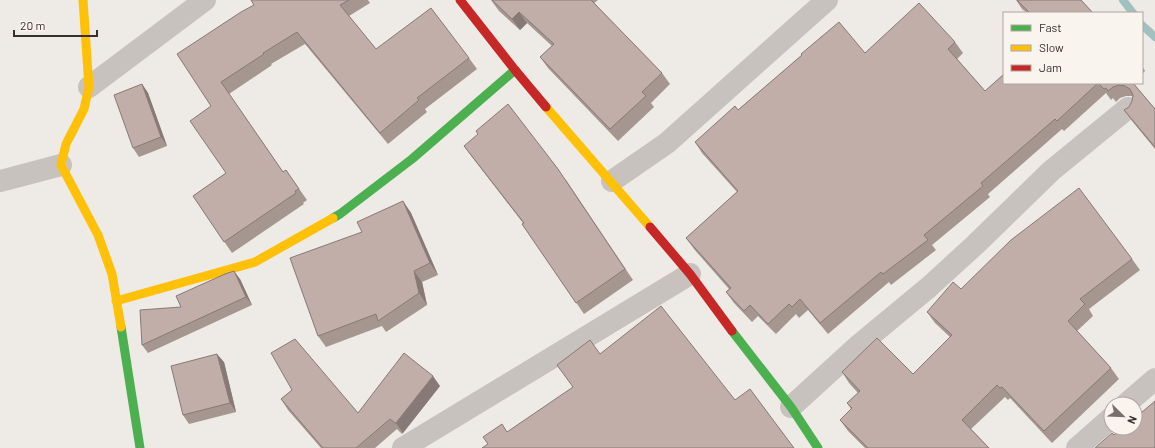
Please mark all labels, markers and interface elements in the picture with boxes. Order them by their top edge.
scale bar [14,12,97,38]
legend [1003,12,1143,84]
text: 20 m [20,18,46,32]
text: Fast [1039,20,1062,34]
text: Slow [1039,40,1064,54]
text: Jam [1039,60,1062,74]
north arrow [1103,396,1143,436]
text: N [1125,414,1140,426]

